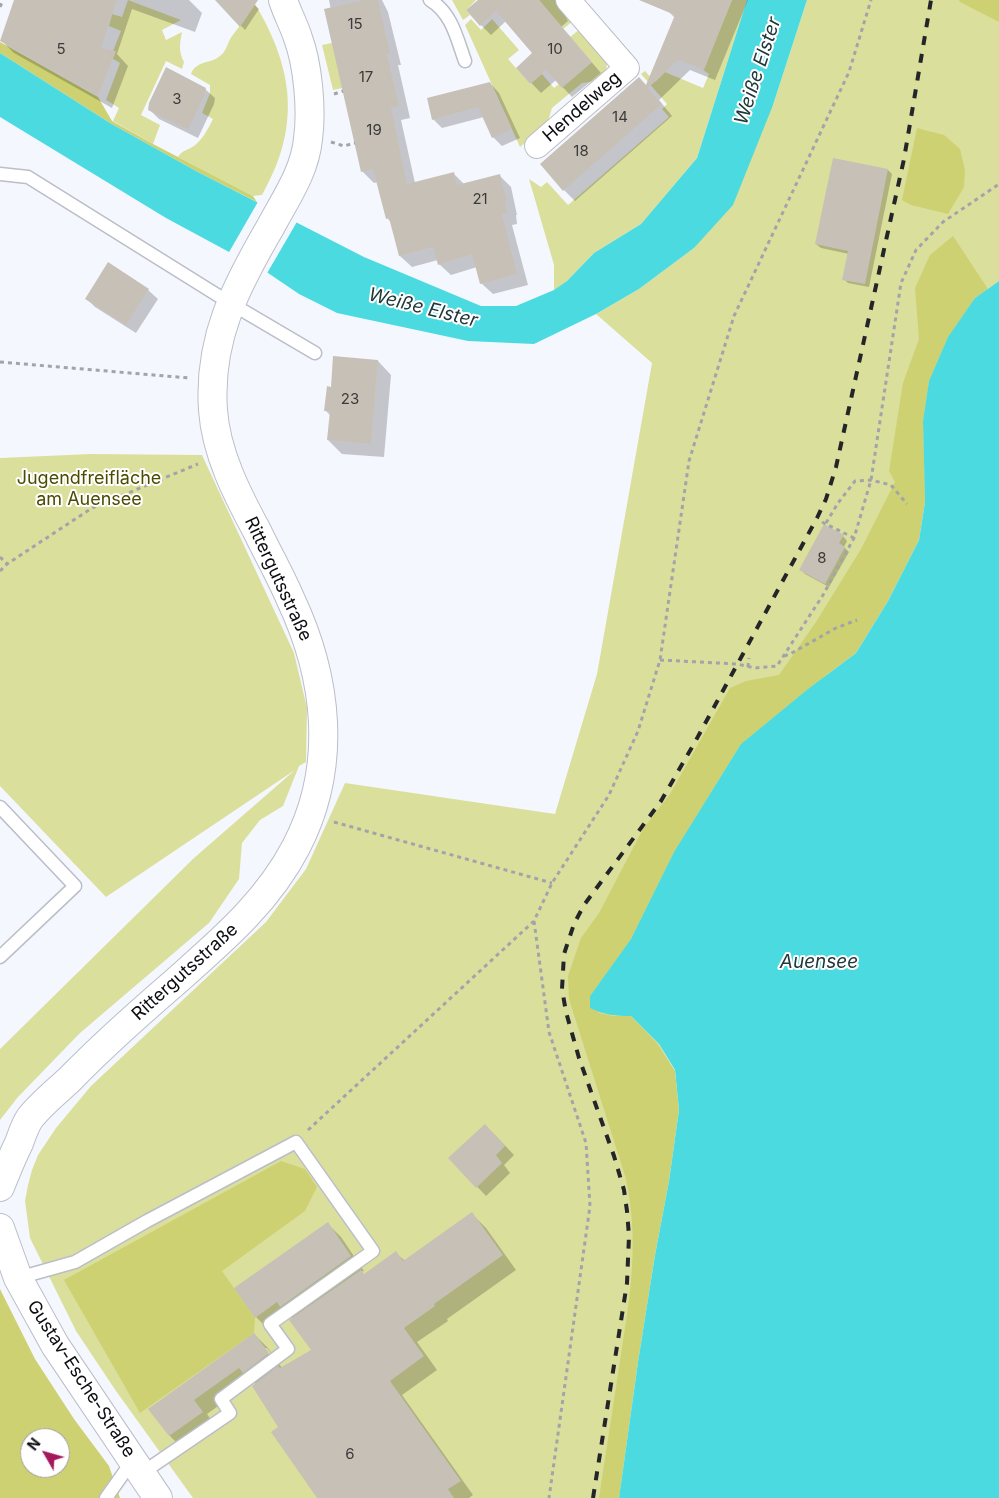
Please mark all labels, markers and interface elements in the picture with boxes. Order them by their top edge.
water label: Weiße Elster [730,14,786,128]
house number: 15 [347,15,363,33]
house number: 5 [56,40,66,58]
house number: 10 [547,40,563,58]
street label: Hendelweg [539,67,625,147]
house number: 17 [359,68,373,86]
house number: 3 [172,90,182,108]
house number: 14 [612,108,628,126]
house number: 19 [366,121,382,139]
house number: 18 [573,142,589,160]
house number: 21 [472,190,488,208]
water label: Weiße Elster [366,283,480,333]
house number: 23 [341,390,359,408]
park label: Jugendfreifläche am Auensee [17,468,161,510]
street label: Rittergutsstraße [240,513,316,645]
house number: 8 [817,549,827,567]
street label: Rittergutsstraße [128,919,242,1025]
water label: Auensee [780,951,858,973]
street label: Gustav-Esche-Straße [22,1296,140,1462]
north arrow [20,1428,70,1478]
text: N [24,1435,44,1454]
house number: 6 [345,1445,355,1463]

